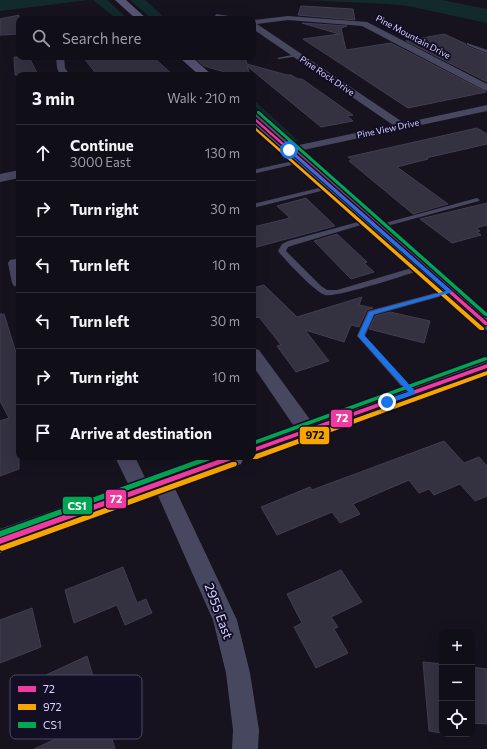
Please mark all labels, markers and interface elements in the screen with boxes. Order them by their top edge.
street label: Pine Mountain Drive [374,12,453,61]
search box [16,16,256,60]
icon: search [30,27,52,49]
text: Search here [62,29,141,47]
street label: Pine Rock Drive [298,53,357,98]
text: 3 min [32,88,75,109]
text: Walk · 210 m [167,90,240,106]
street label: Pine View Drive [356,116,420,140]
text: Continue [70,136,134,154]
route start [280,141,298,159]
icon: ahead [32,142,54,164]
text: 130 m [205,145,240,161]
text: 3000 East [70,154,131,170]
icon: right [32,198,54,220]
text: Turn right [70,200,139,218]
text: 30 m [210,201,240,217]
icon: left [32,254,54,276]
text: Turn left [70,256,129,274]
text: 10 m [212,257,240,273]
icon: left [32,310,54,332]
text: Turn left [70,312,129,330]
text: 30 m [210,313,240,329]
icon: right [32,366,54,388]
text: Turn right [70,368,139,386]
text: 10 m [212,369,240,385]
route end [378,393,396,411]
line badge: 72 [330,409,353,428]
text: 72 [336,411,348,424]
icon: arrive [32,422,54,444]
text: Arrive at destination [70,424,212,442]
line badge: 972 [299,426,330,445]
text: 972 [306,428,325,441]
line badge: 72 [105,489,127,509]
text: 72 [110,492,122,505]
line badge: CS1 [62,496,93,515]
text: CS1 [67,499,87,512]
street label: 2955 East [202,581,236,641]
map controls [439,629,475,737]
button: + [439,629,475,665]
button: − [439,665,475,701]
legend [10,675,142,739]
text: 72 [43,682,55,695]
text: 972 [43,700,62,713]
button: locate [439,701,475,737]
text: CS1 [43,718,62,731]

